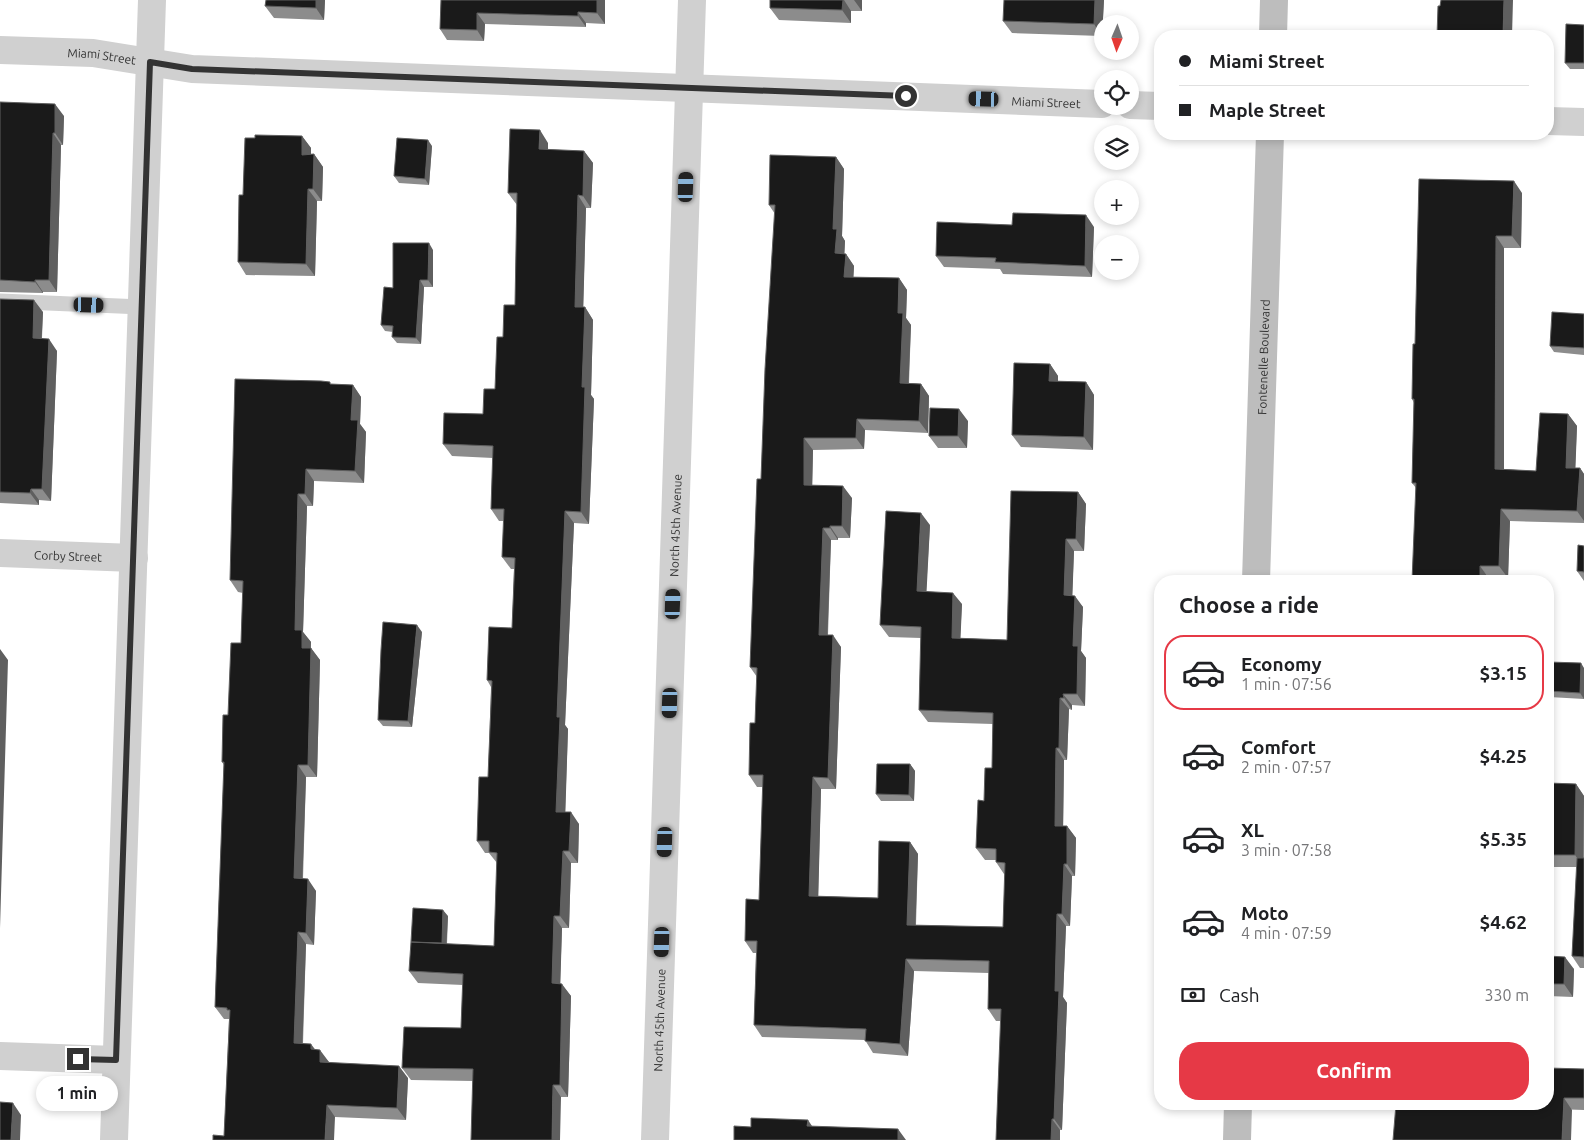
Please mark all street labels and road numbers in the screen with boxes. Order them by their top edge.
street label: Miami Street [67,46,137,66]
street label: Miami Street [1011,94,1081,110]
street label: Fontenelle Boulevard [1255,299,1271,415]
street label: North 45th Avenue [667,474,683,577]
street label: Corby Street [34,548,102,563]
street label: North 45th Avenue [651,968,667,1072]

